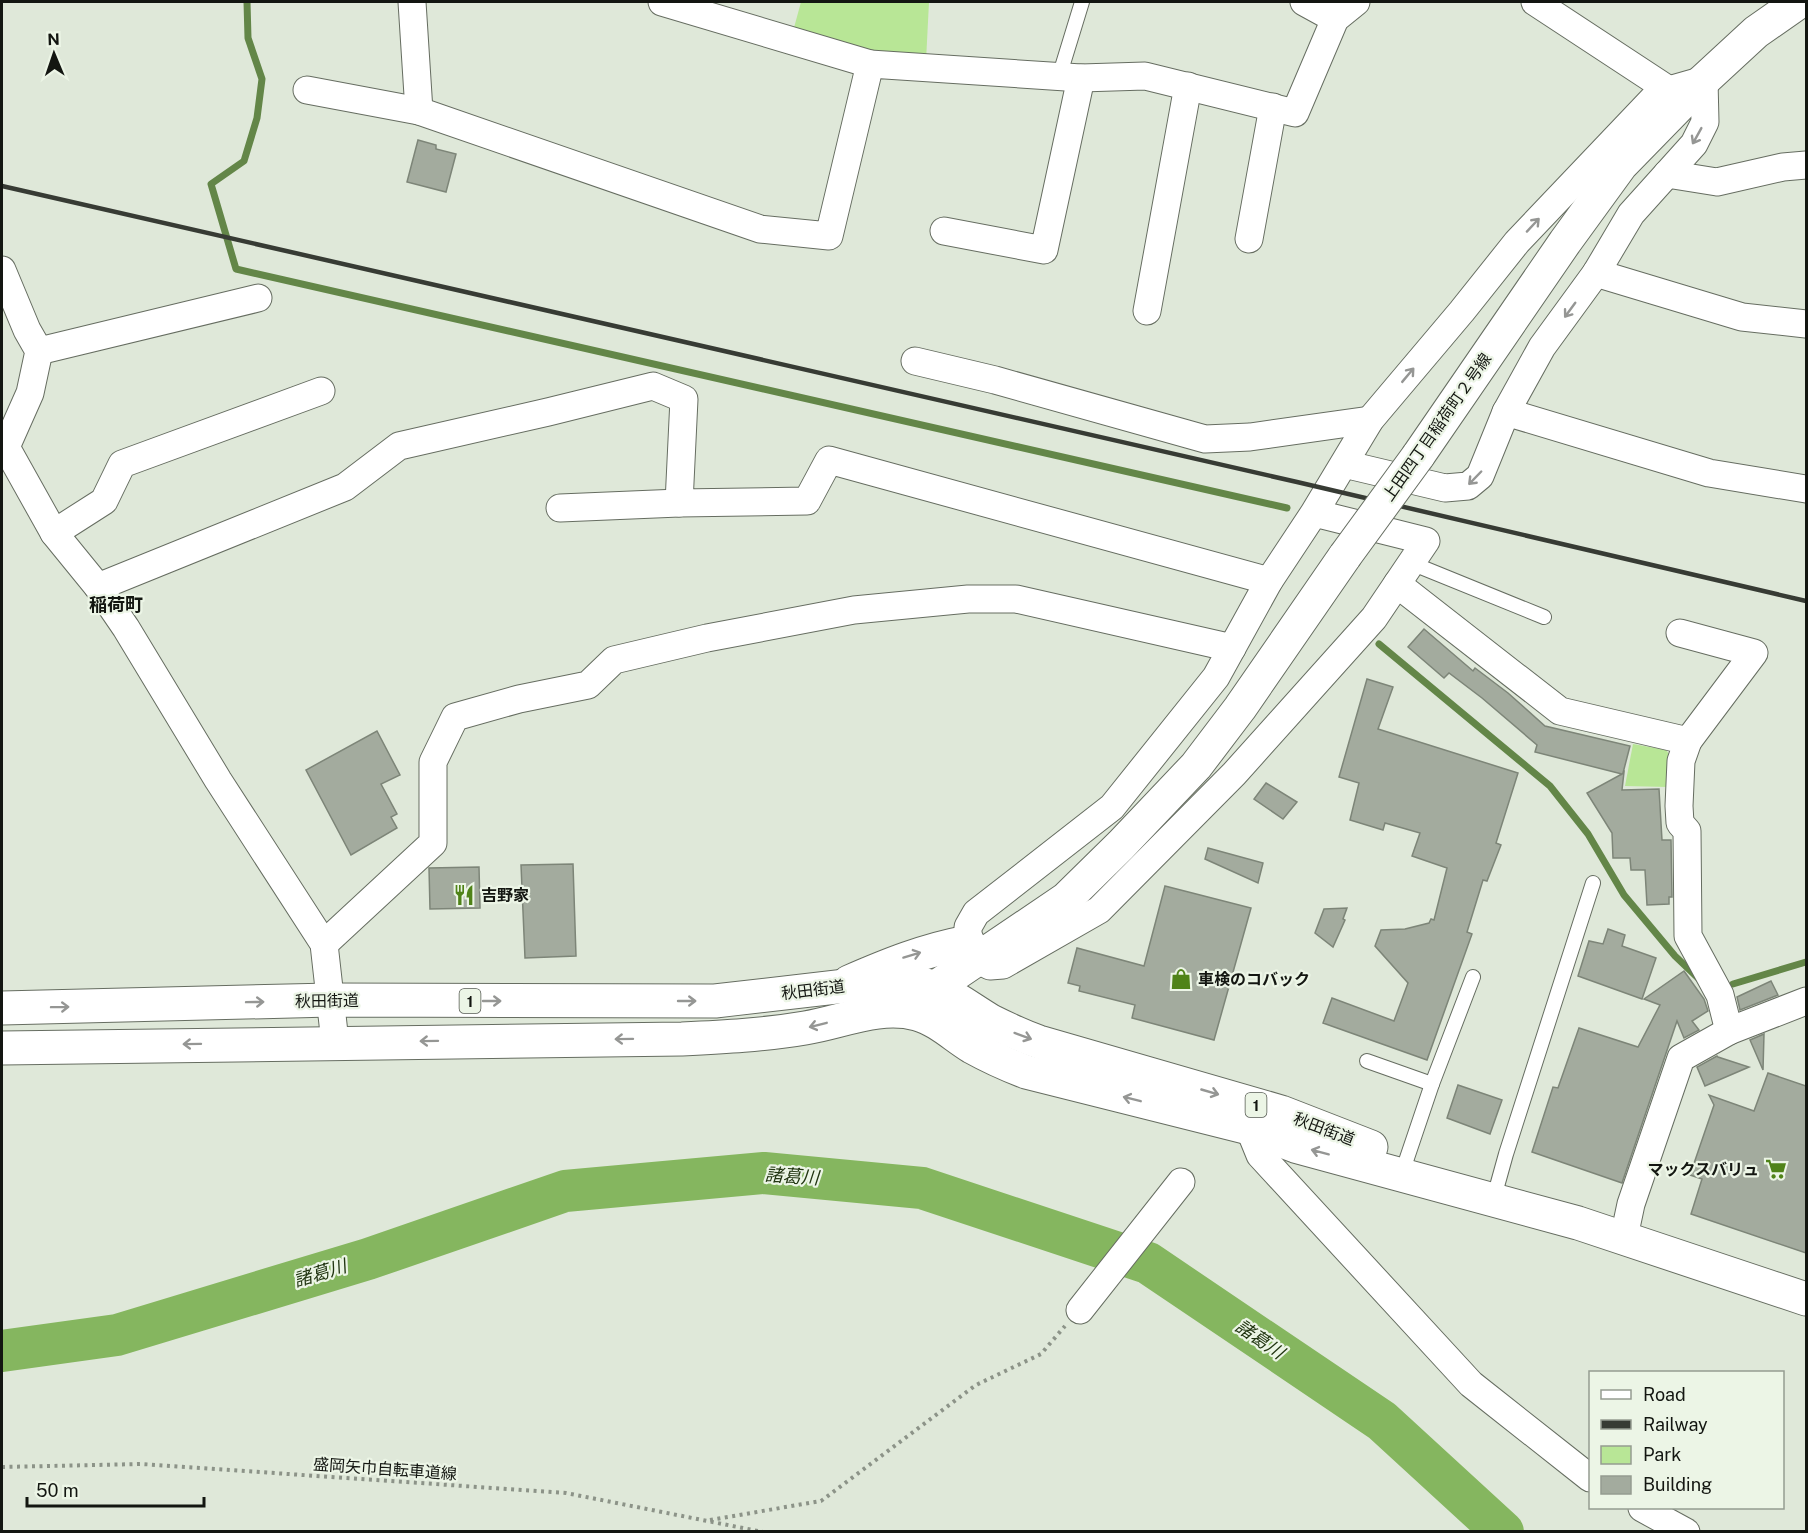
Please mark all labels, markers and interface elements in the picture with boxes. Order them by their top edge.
north arrow [24,24,84,84]
text: N [47,30,60,49]
one-way arrow [1691,127,1703,144]
one-way arrow [1525,218,1540,233]
one-way arrow [1564,301,1576,317]
street label: 上田四丁目稲荷町２号線 [1379,349,1495,505]
one-way arrow [1401,368,1415,383]
one-way arrow [1468,471,1482,486]
district label: 稲荷町 [89,594,143,615]
restaurant icon: 吉野家 [452,883,476,907]
place label: 吉野家 [481,886,529,905]
one-way arrow [902,949,921,960]
shop icon: 車検のコバック [1169,967,1193,991]
place label: 車検のコバック [1198,970,1310,989]
street label: 秋田街道 [780,977,846,1003]
road number: 1 [460,989,480,1013]
street label: 秋田街道 [295,991,359,1011]
one-way arrow [481,995,501,1007]
one-way arrow [676,995,696,1007]
one-way arrow [244,996,264,1008]
one-way arrow [49,1001,69,1013]
one-way arrow [809,1020,828,1032]
one-way arrow [1013,1032,1032,1043]
one-way arrow [615,1033,635,1045]
one-way arrow [420,1035,440,1047]
one-way arrow [183,1038,203,1050]
one-way arrow [1200,1087,1219,1098]
one-way arrow [1123,1092,1142,1104]
road number: 1 [1246,1093,1266,1117]
street label: 秋田街道 [1291,1109,1357,1149]
one-way arrow [1310,1146,1329,1158]
supermarket icon: マックスバリュ [1764,1157,1788,1181]
place label: マックスバリュ [1647,1160,1759,1179]
water label: 諸葛川 [764,1164,822,1188]
water label: 諸葛川 [291,1254,351,1291]
water label: 諸葛川 [1232,1315,1290,1364]
legend [1589,1371,1784,1509]
text: Road [1643,1384,1686,1405]
text: Railway [1643,1414,1708,1435]
text: Park [1643,1444,1681,1465]
street label: 盛岡矢巾自転車道線 [313,1455,457,1483]
scale bar [27,1470,204,1508]
text: Building [1643,1474,1712,1495]
text: 50 m [36,1480,79,1501]

